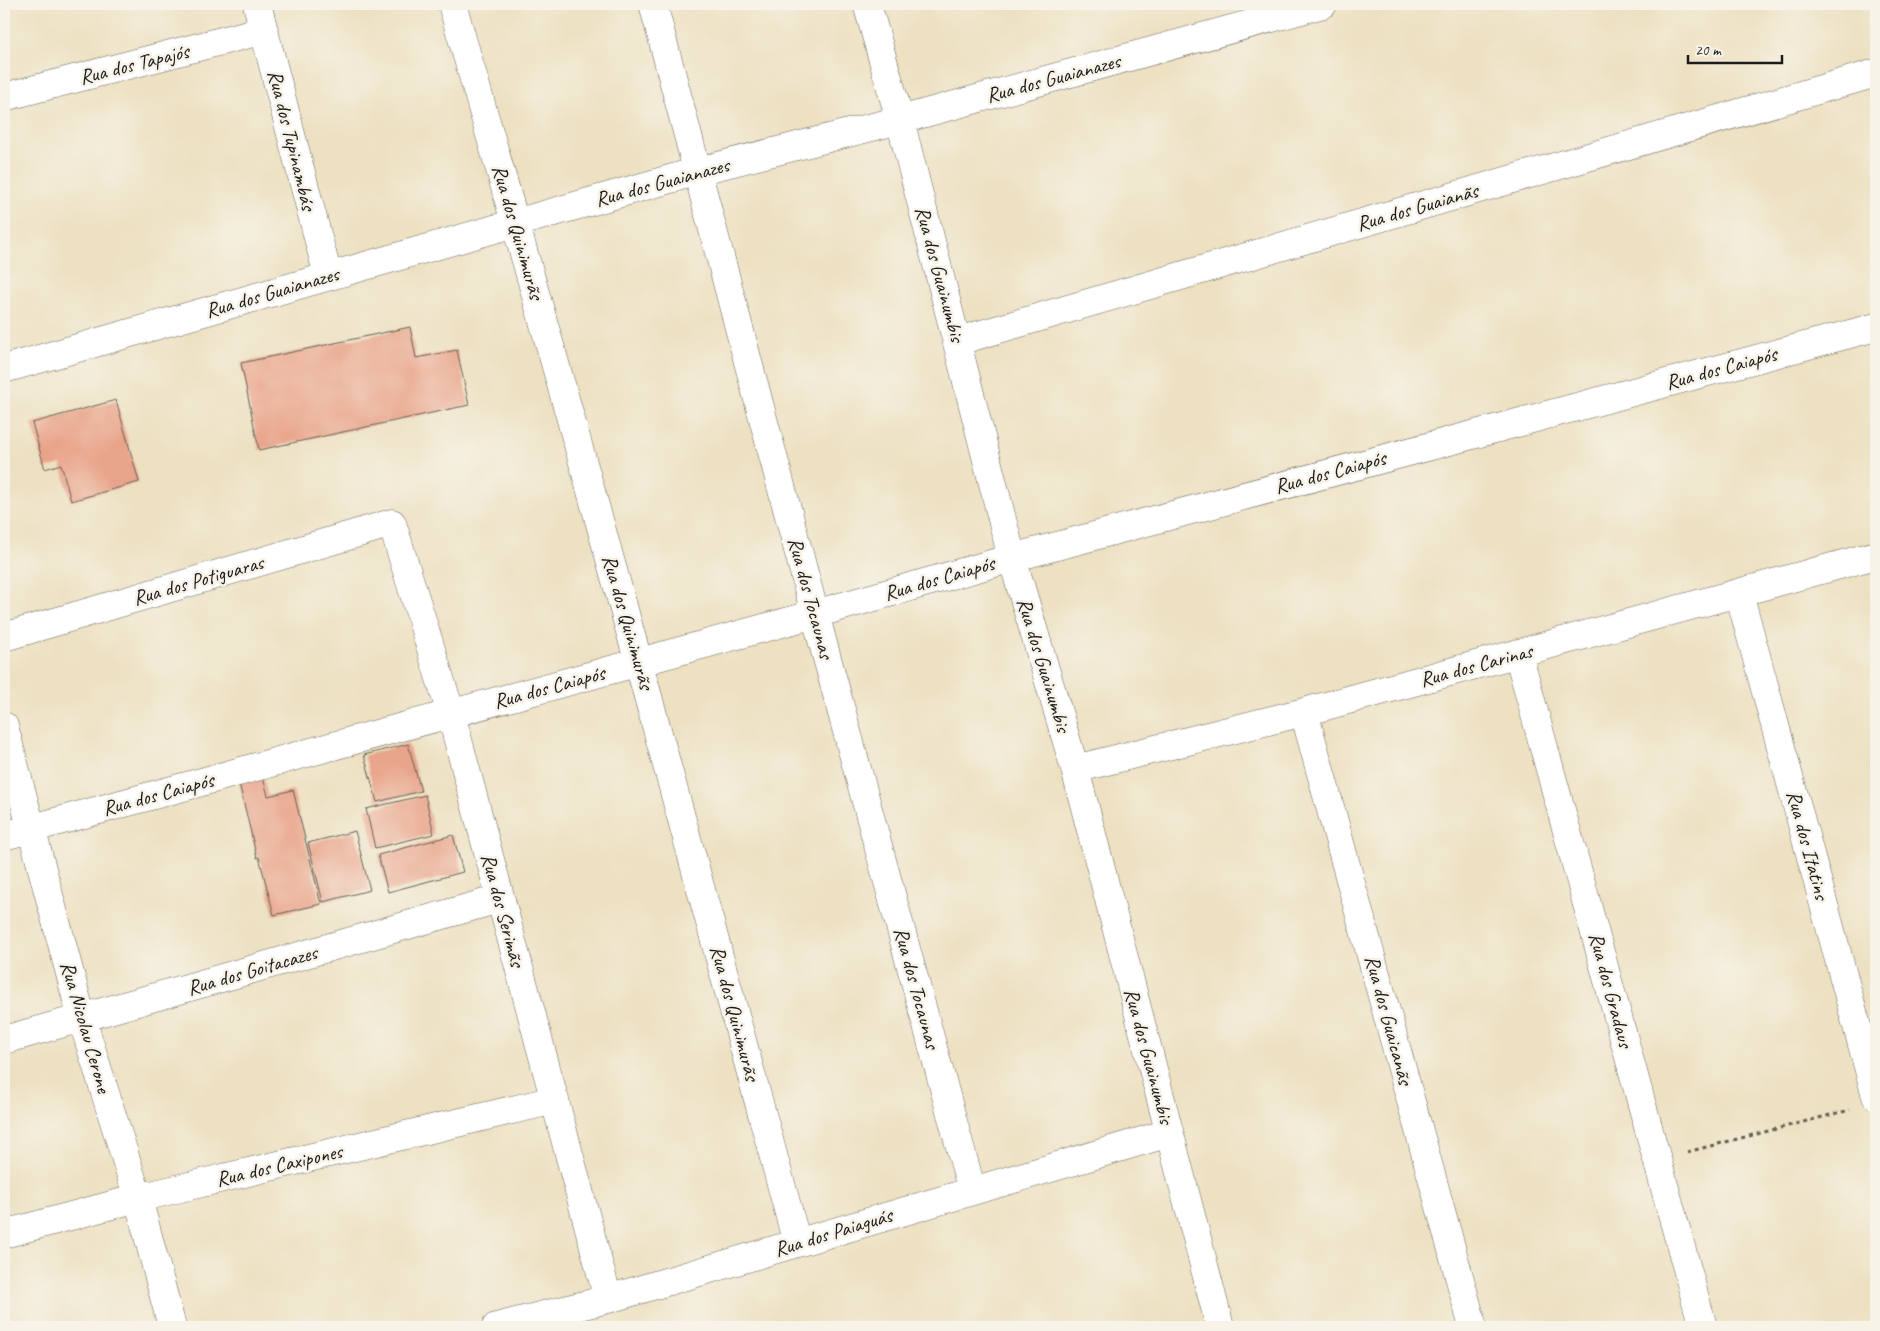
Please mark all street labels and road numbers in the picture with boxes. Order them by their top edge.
street label: Rua dos Tapajós [77,37,193,90]
street label: Rua dos Guaianazes [983,47,1125,108]
street label: Rua dos Tupinambás [262,67,322,215]
street label: Rua dos Guaianazes [592,151,734,212]
street label: Rua dos Quinimurãs [486,162,550,304]
street label: Rua dos Guaianãs [1353,177,1482,237]
street label: Rua dos Guainumbis [909,203,971,346]
street label: Rua dos Guaianazes [202,260,344,323]
street label: Rua dos Caiapós [1663,340,1781,395]
street label: Rua dos Caiapós [1272,444,1390,499]
street label: Rua dos Tocaunas [782,534,840,663]
street label: Rua dos Potiguaras [130,548,268,611]
street label: Rua dos Caiapós [881,549,999,606]
street label: Rua dos Quinimurãs [596,552,660,694]
street label: Rua dos Guainumbis [1011,595,1077,737]
street label: Rua dos Carinas [1417,637,1537,693]
street label: Rua dos Caiapós [491,659,609,714]
street label: Rua dos Caiapós [100,766,218,821]
street label: Rua dos Itatins [1781,788,1836,904]
street label: Rua dos Serimãs [475,851,531,971]
street label: Rua dos Tocaunas [888,924,946,1053]
street label: Rua dos Gradaus [1583,929,1639,1052]
street label: Rua dos Goitacazes [184,939,322,1001]
street label: Rua dos Quinimurãs [704,943,766,1085]
street label: Rua dos Guaicanãs [1359,952,1419,1089]
street label: Rua Nicolau Cerone [55,958,117,1097]
street label: Rua dos Guainumbis [1118,985,1180,1128]
street label: Rua dos Caxipones [213,1137,346,1192]
street label: Rua dos Paiaguás [771,1201,897,1262]

